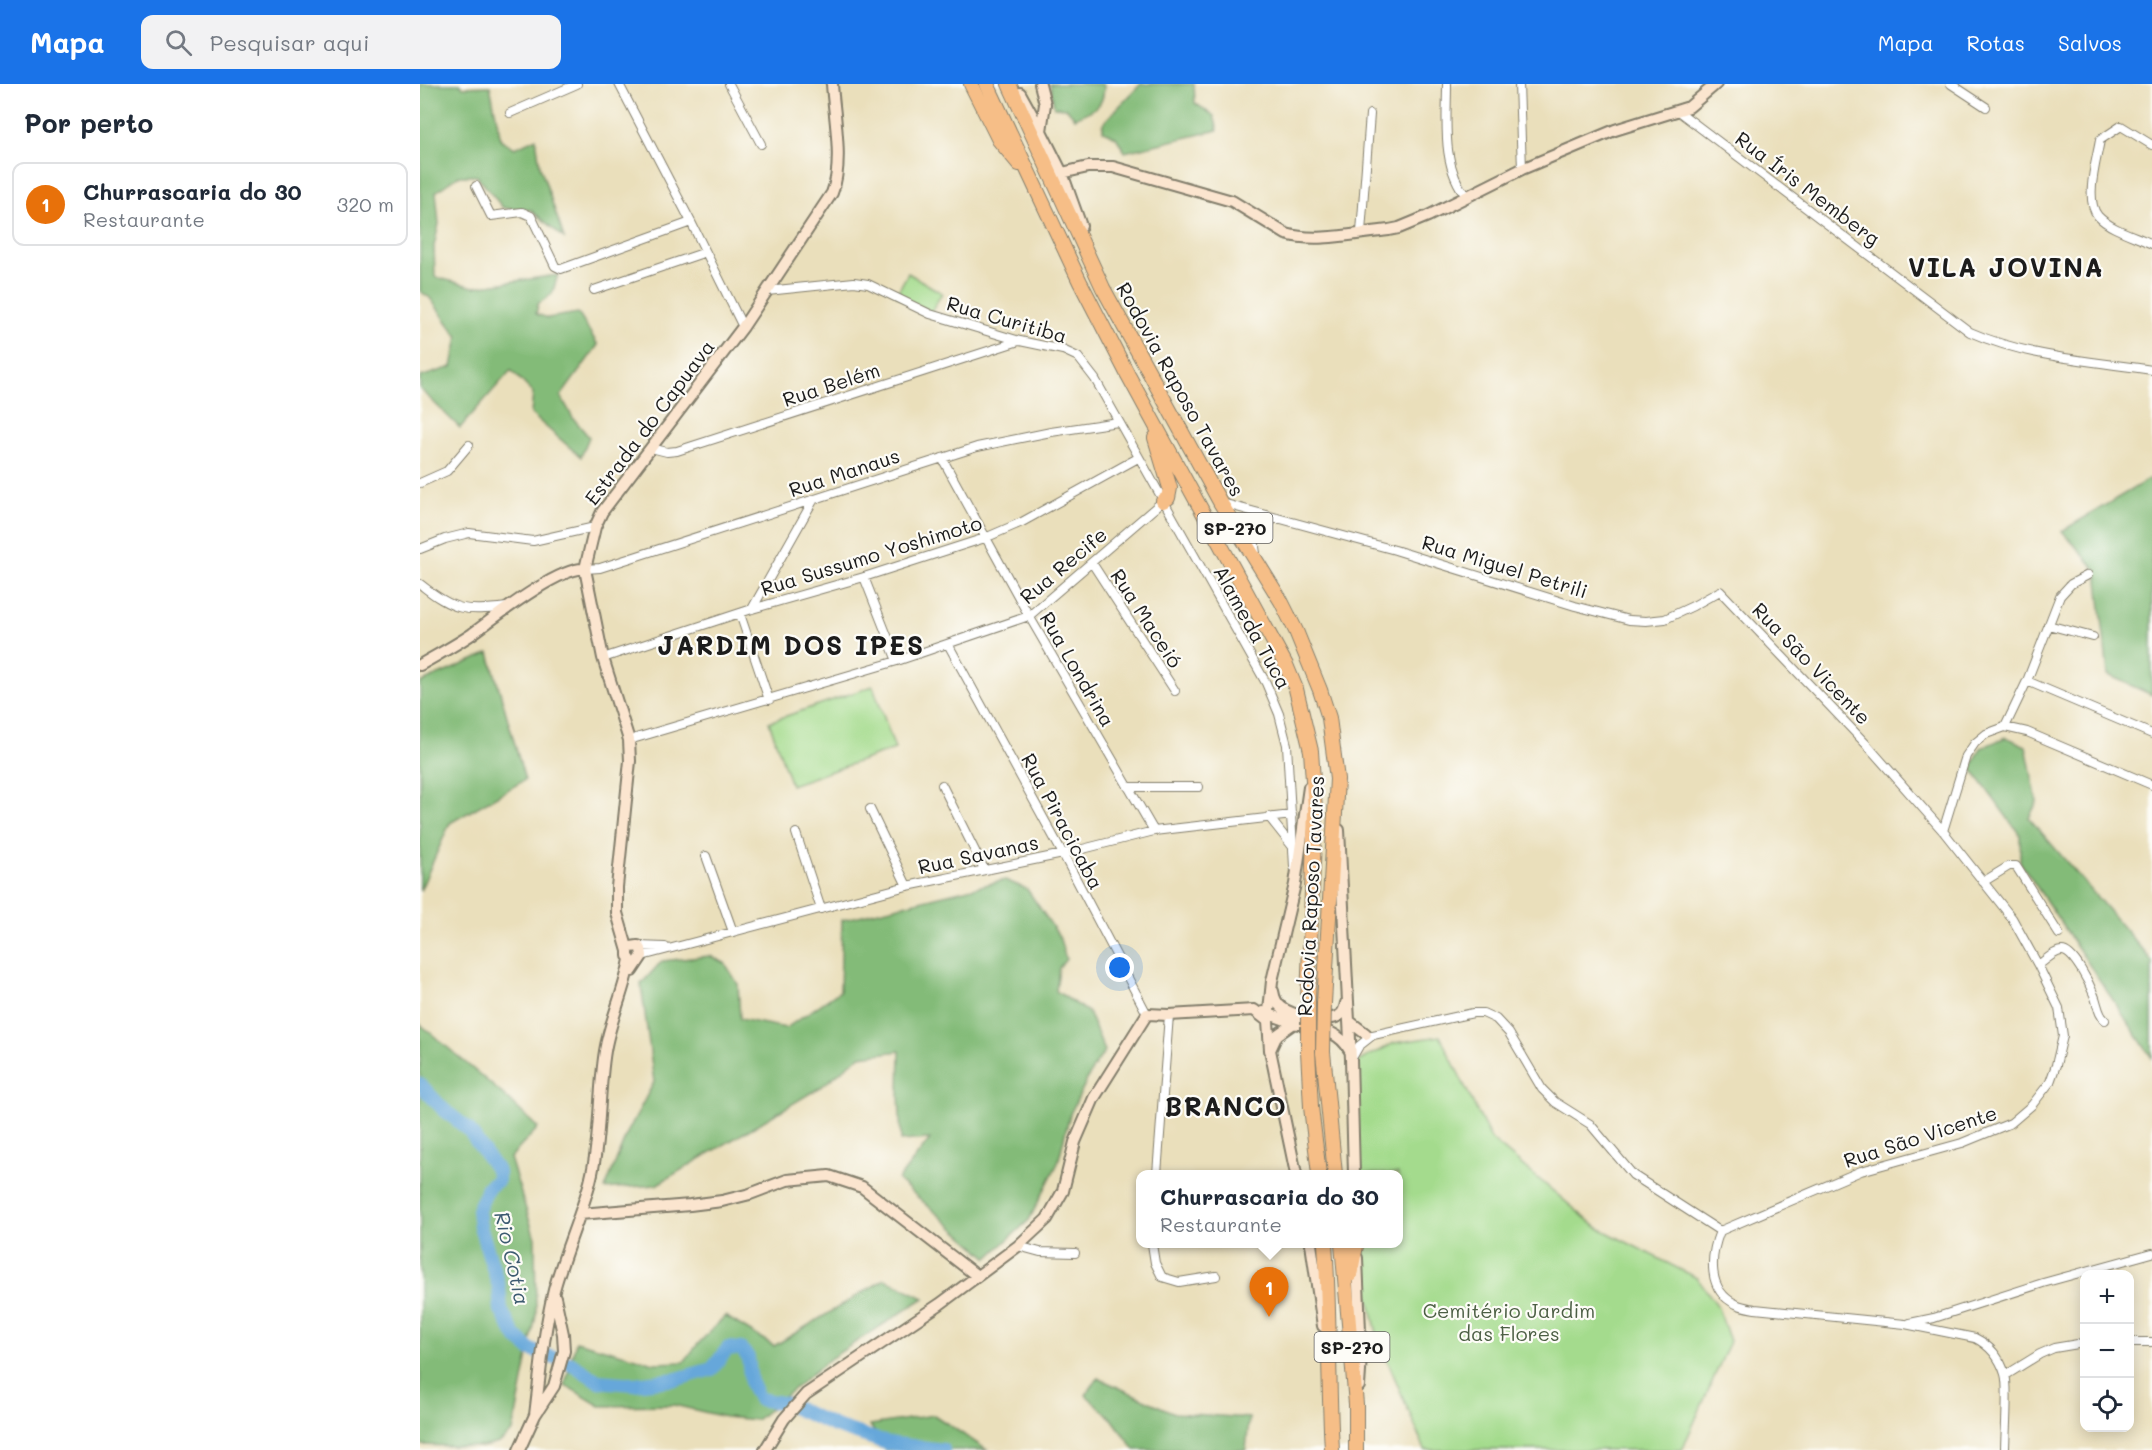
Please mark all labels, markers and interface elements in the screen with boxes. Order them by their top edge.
search box [141,15,561,69]
text: Mapa [30,24,105,60]
icon: search [162,26,195,59]
text: Pesquisar aqui [210,28,369,57]
text: Mapa [1878,29,1934,56]
text: Rotas [1967,29,2025,56]
text: Salvos [2058,29,2122,56]
text: Por perto [24,106,153,140]
street label: Rua Íris Memberg [1730,125,1886,251]
text: Churrascaria do 30 [83,177,302,206]
text: 1 [41,191,50,217]
text: 320 m [336,191,394,217]
text: Restaurante [83,206,205,232]
district label: VILA JOVINA [1908,250,2104,284]
street label: Rodovia Raposo Tavares [1111,277,1251,501]
street label: Rua Curitiba [944,289,1070,349]
street label: Estrada do Capuava [578,334,720,510]
street label: Rua Belém [779,356,883,412]
street label: Rua Manaus [785,442,903,502]
street label: Rua Sussumo Yoshimoto [757,509,985,601]
road number: SP-270 [1198,513,1272,543]
street label: Rua Recife [1014,521,1112,609]
street label: Rua Miguel Petrili [1419,528,1591,604]
street label: Alameda Tuca [1208,561,1298,693]
street label: Rua Maceió [1105,563,1189,673]
street label: Rua São Vicente [1747,596,1877,730]
street label: Rua Londrina [1035,607,1121,731]
district label: JARDIM DOS IPES [657,628,925,662]
street label: Rua Piracicaba [1016,748,1110,894]
street label: Rodovia Raposo Tavares [1291,775,1329,1017]
street label: Rua Savanas [915,829,1041,879]
your location [1105,953,1134,982]
district label: BRANCO [1165,1089,1287,1123]
street label: Rua São Vicente [1840,1099,2000,1173]
popup [1136,1170,1403,1248]
text: Churrascaria do 30 [1160,1182,1379,1211]
water label: Rio Cotia [489,1209,537,1307]
text: Restaurante [1160,1211,1282,1237]
pin: 1 [1250,1268,1288,1317]
map controls [2080,1270,2134,1432]
button: + [2080,1270,2134,1324]
park label: Cemitério Jardim das Flores [1423,1297,1595,1346]
button: − [2080,1324,2134,1378]
road number: SP-270 [1314,1332,1390,1362]
button: locate [2080,1378,2134,1432]

